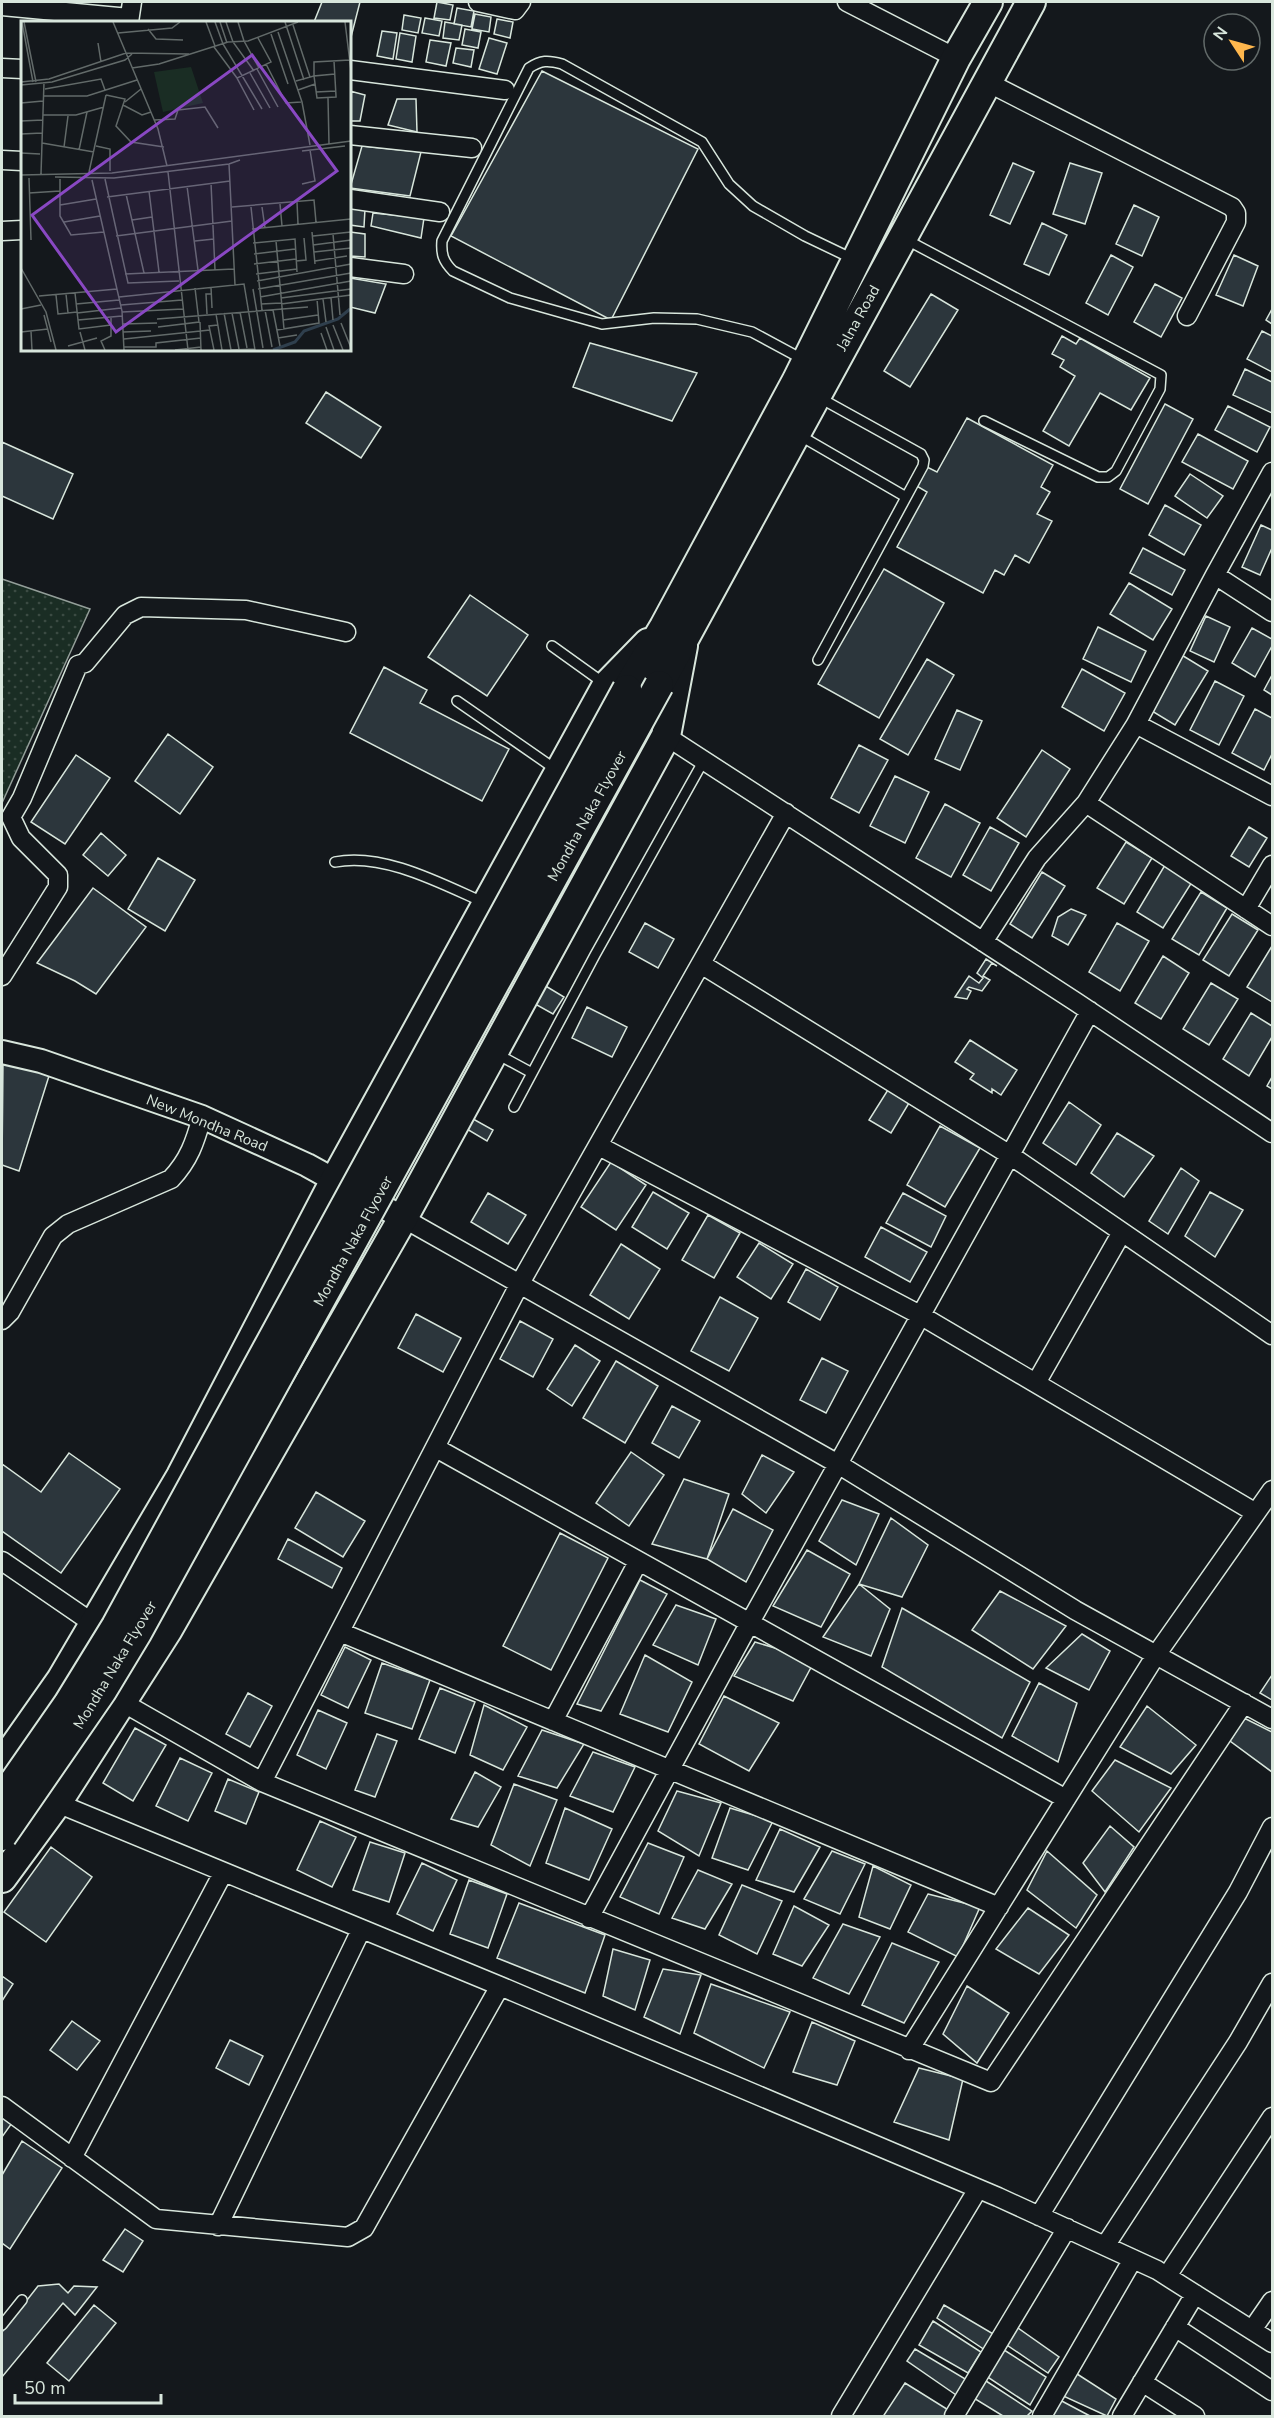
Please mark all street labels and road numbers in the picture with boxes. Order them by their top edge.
street label: Jalna Road [831,281,884,355]
street label: Mondha Naka Flyover [543,747,632,885]
street label: New Mondha Road [143,1090,271,1156]
street label: Mondha Naka Flyover [309,1172,398,1310]
street label: Mondha Naka Flyover [69,1597,162,1733]

